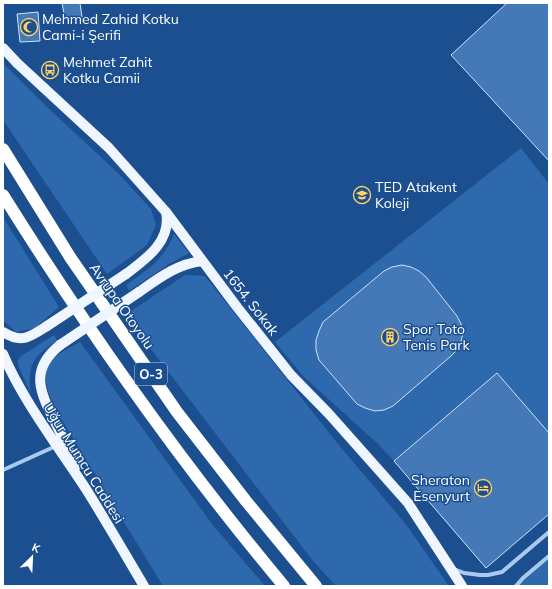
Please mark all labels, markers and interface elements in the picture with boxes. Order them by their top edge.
place label: Mehmed Zahid Kotku Cami-i Şerifi [42,10,179,44]
mosque icon: Mehmed Zahid Kotku Cami-i Şerifi [19,17,39,37]
place label: Mehmet Zahit Kotku Camii [63,53,152,87]
bus stop icon: Mehmet Zahit Kotku Camii [40,60,60,80]
place label: TED Atakent Koleji [375,178,457,212]
school or university icon: TED Atakent Koleji [352,185,372,205]
street label: Avrupa Otoyolu [86,259,158,353]
street label: 1654. Sokak [219,265,283,340]
place label: Spor Toto Tenis Park [403,320,470,354]
building icon: Spor Toto Tenis Park [380,327,400,347]
road number: O-3 [135,363,167,385]
street label: Uğur Mumcu Caddesi [40,399,128,527]
place label: Sheraton Esenyurt [411,471,470,505]
hotel icon: Sheraton Esenyurt [473,478,493,498]
north arrow [12,537,52,577]
text: K [30,540,43,556]

